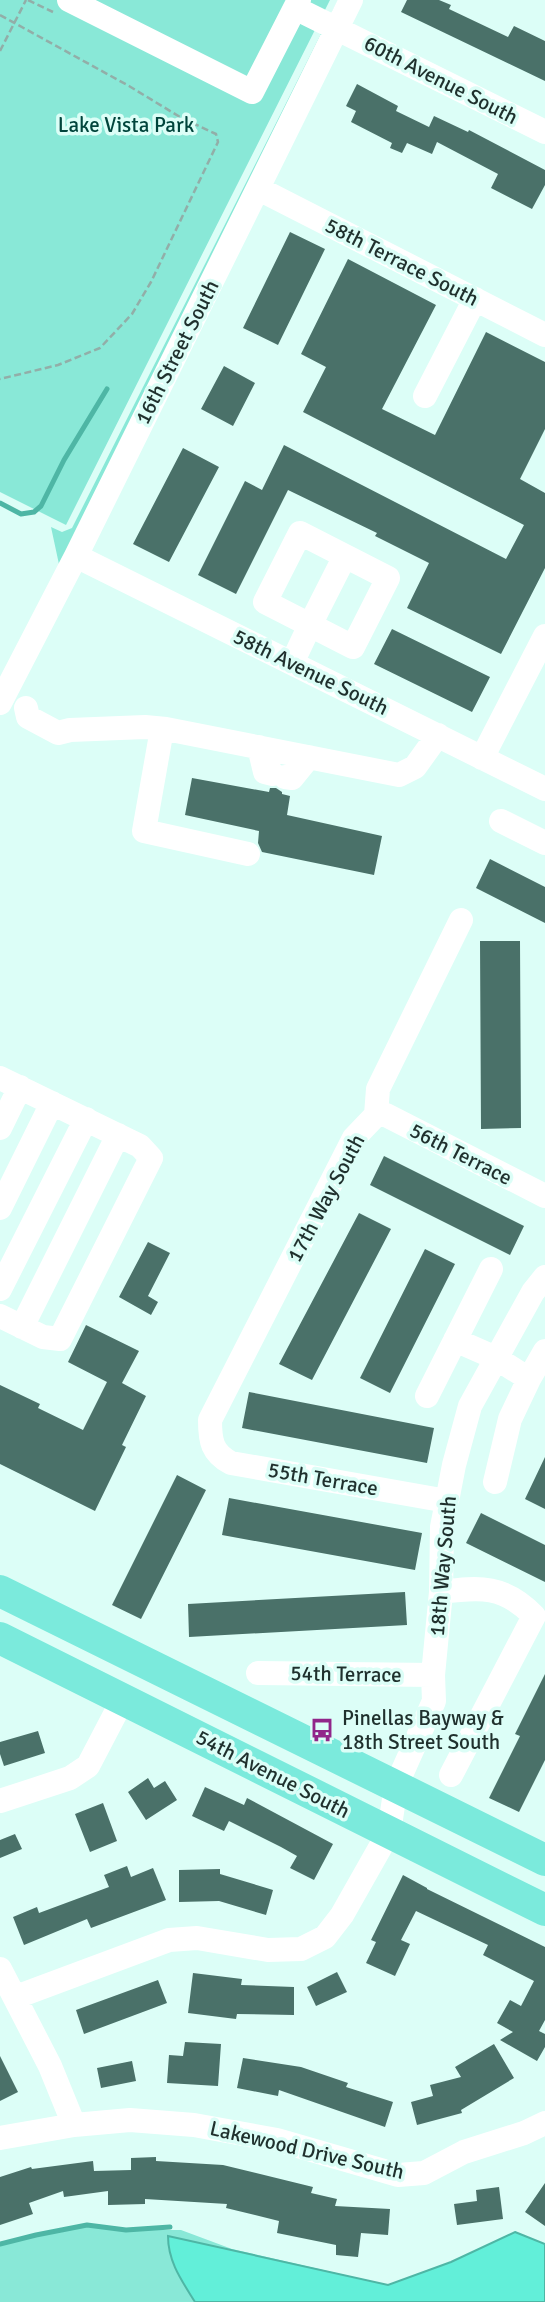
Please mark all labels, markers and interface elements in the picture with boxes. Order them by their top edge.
street label: 60th Avenue South [360,30,522,130]
park label: Lake Vista Park [58,112,195,138]
street label: 58th Terrace South [321,212,483,312]
street label: 16th Street South [129,276,225,428]
street label: 58th Avenue South [229,623,393,721]
street label: 56th Terrace [405,1117,517,1191]
street label: 17th Way South [281,1130,371,1266]
street label: 55th Terrace [266,1457,380,1501]
street label: 18th Way South [424,1495,462,1637]
street label: 54th Terrace [290,1660,402,1688]
place label: Pinellas Bayway & 18th Street South [342,1705,504,1755]
bus stop icon: Pinellas Bayway & 18th Street South [308,1716,336,1744]
street label: 54th Avenue South [192,1724,354,1824]
street label: Lakewood Drive South [207,2115,407,2185]

